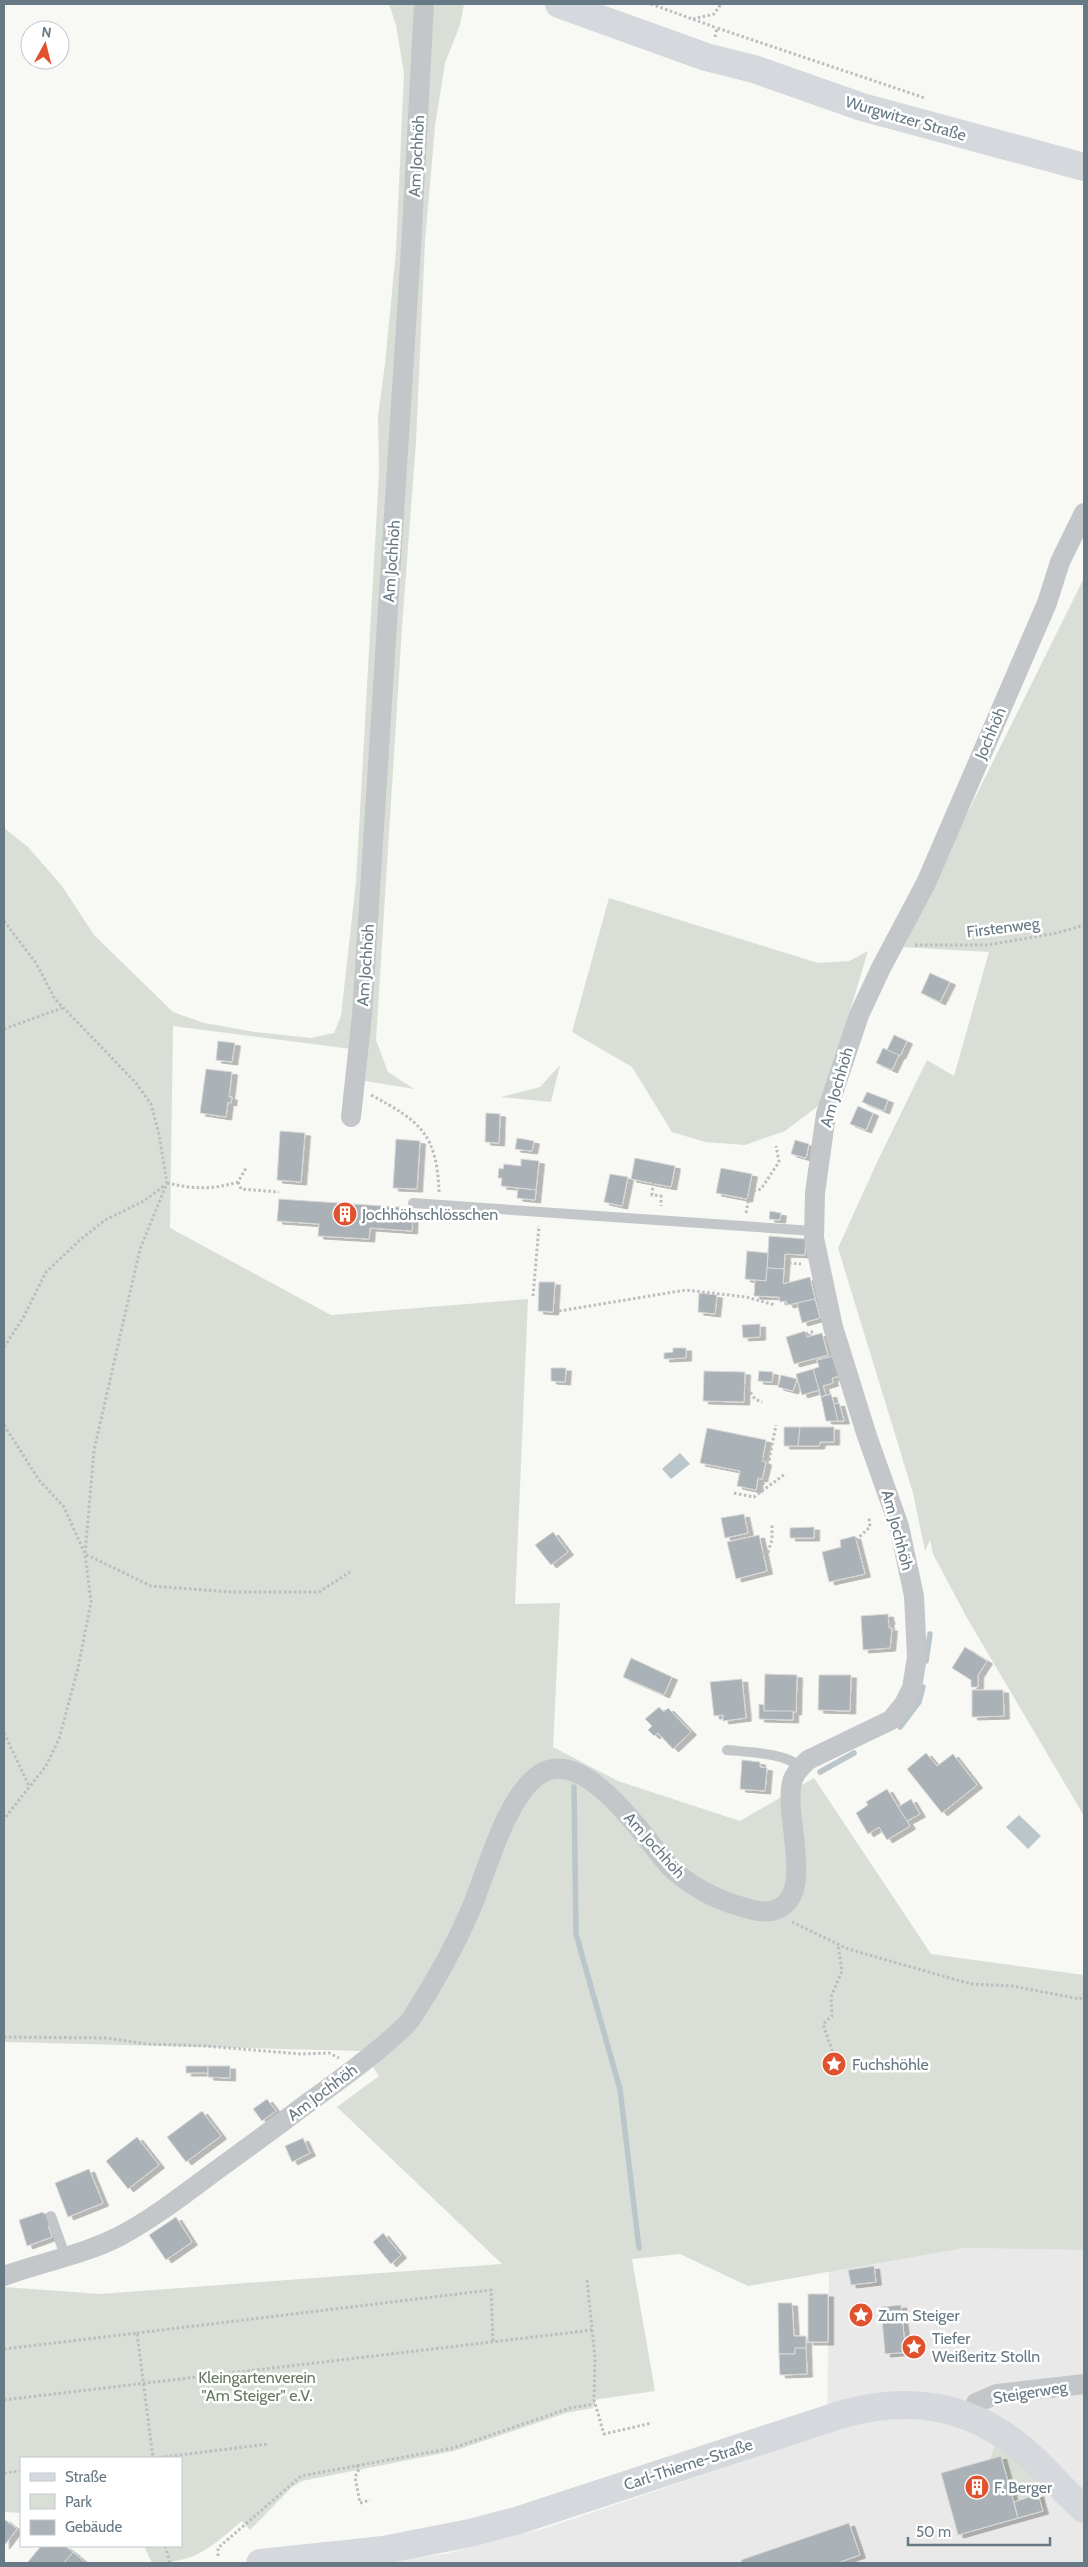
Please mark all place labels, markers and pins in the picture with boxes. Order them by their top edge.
building icon: Jochhöhschlösschen [332,1201,358,1227]
place label: Jochhöhschlösschen [361,1205,498,1224]
place icon: Fuchshöhle [821,2051,847,2077]
place label: Fuchshöhle [852,2055,929,2074]
place icon: Zum Steiger [848,2302,874,2328]
place label: Zum Steiger [878,2306,960,2325]
place label: Tiefer Weißeritz Stolln [932,2329,1040,2366]
place icon: Tiefer Weißeritz Stolln [901,2334,927,2360]
building icon: F. Berger [964,2474,990,2500]
place label: F. Berger [994,2478,1053,2497]

